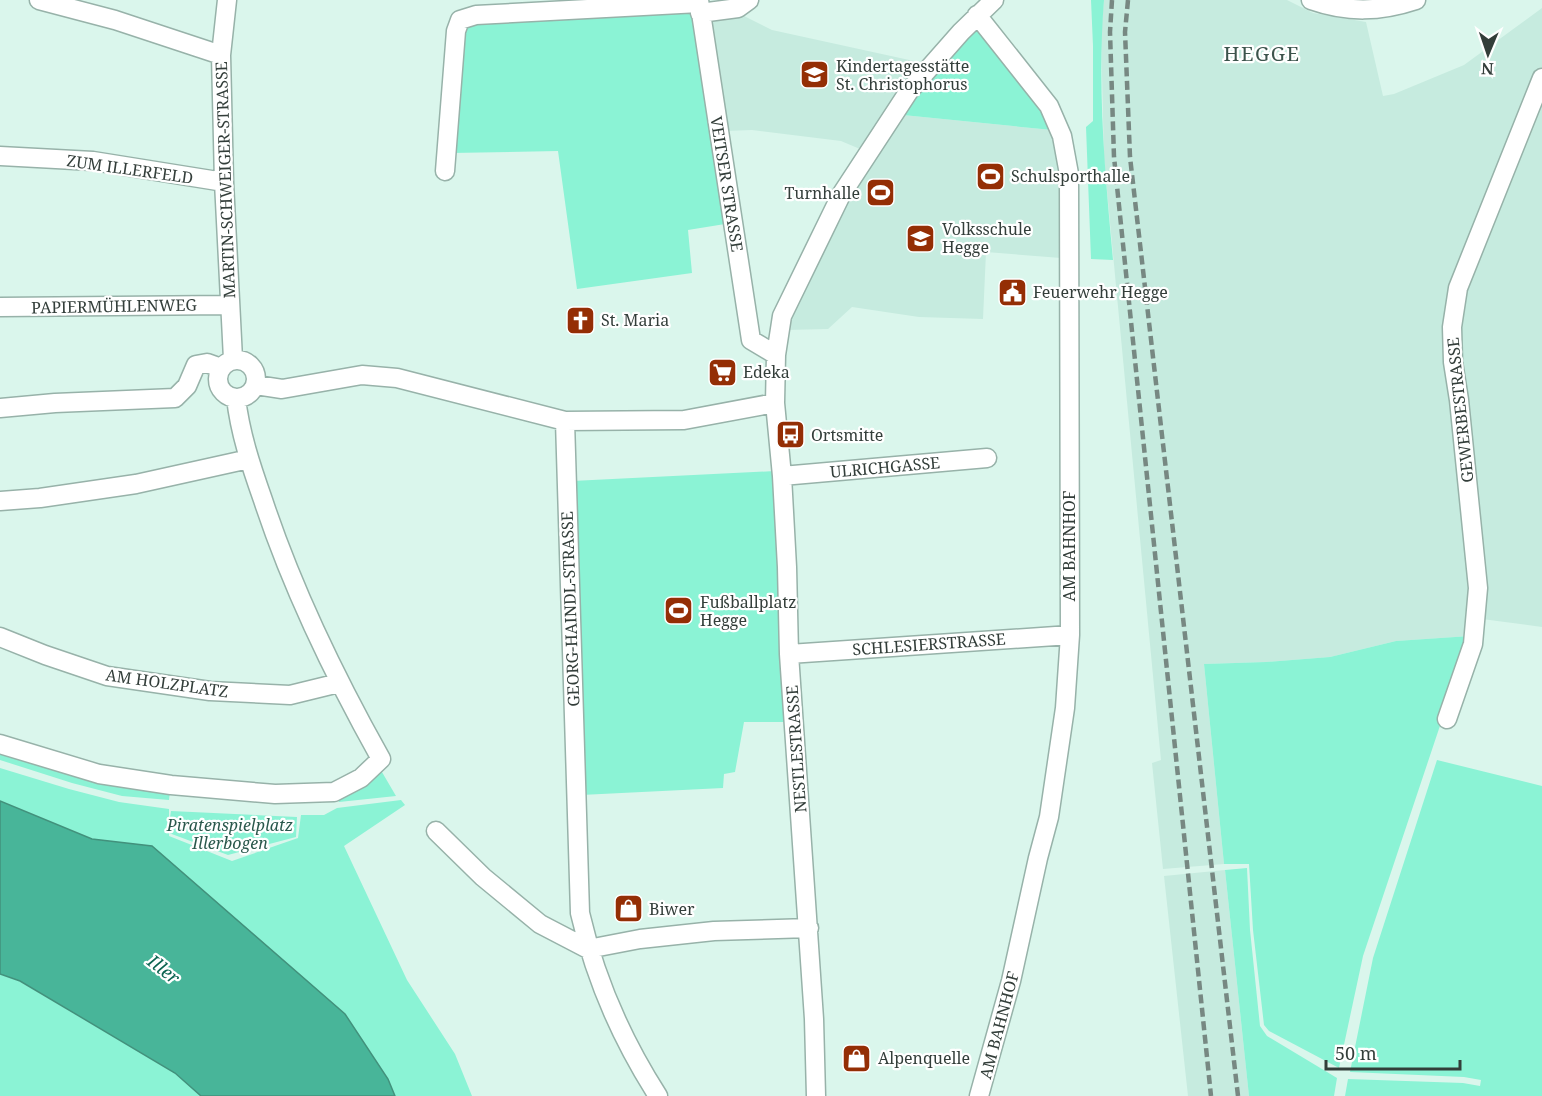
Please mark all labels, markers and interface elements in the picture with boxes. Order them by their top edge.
north arrow [1458,24,1518,84]
district label: HEGGE [1224,40,1300,67]
place label: Kindertagesstätte St. Christophorus [836,55,969,95]
text: N [1480,58,1494,80]
school or university icon: Kindertagesstätte St. Christophorus [799,59,831,91]
street label: MARTIN-SCHWEIGER-STRASSE [210,61,240,299]
street label: VEITSER STRASSE [705,115,749,253]
street label: ZUM ILLERFELD [65,149,195,189]
sports icon: Schulsporthalle [974,160,1006,192]
place label: Schulsporthalle [1011,165,1130,187]
sports icon: Turnhalle [865,177,897,209]
place label: Turnhalle [785,182,860,204]
place label: Volksschule Hegge [942,218,1032,258]
school or university icon: Volksschule Hegge [905,222,937,254]
public building icon: Feuerwehr Hegge [996,276,1028,308]
place label: Feuerwehr Hegge [1033,281,1168,303]
street label: PAPIERMÜHLENWEG [31,294,198,318]
church icon: St. Maria [564,304,596,336]
place label: St. Maria [601,309,669,331]
street label: GEWERBESTRASSE [1441,336,1479,484]
supermarket icon: Edeka [706,356,738,388]
place label: Edeka [743,361,790,383]
bus stop icon: Ortsmitte [774,419,806,451]
place label: Ortsmitte [811,424,883,446]
street label: ULRICHGASSE [829,451,941,483]
street label: AM BAHNHOF [1058,491,1080,601]
street label: GEORG-HAINDL-STRASSE [556,511,584,707]
place label: Fußballplatz Hegge [700,591,796,631]
sports icon: Fußballplatz Hegge [663,595,695,627]
street label: SCHLESIERSTRASSE [852,628,1006,660]
street label: AM HOLZPLATZ [104,664,230,702]
street label: NESTLESTRASSE [781,685,811,813]
park label: Piratenspielplatz Illerbogen [166,814,293,854]
shop icon: Biwer [612,893,644,925]
place label: Biwer [649,898,695,920]
water label: Iller [142,948,186,990]
street label: AM BAHNHOF [974,969,1024,1081]
scale bar [1326,1033,1460,1071]
text: 50 m [1335,1041,1377,1065]
shop icon: Alpenquelle [841,1042,873,1074]
place label: Alpenquelle [878,1047,970,1069]

